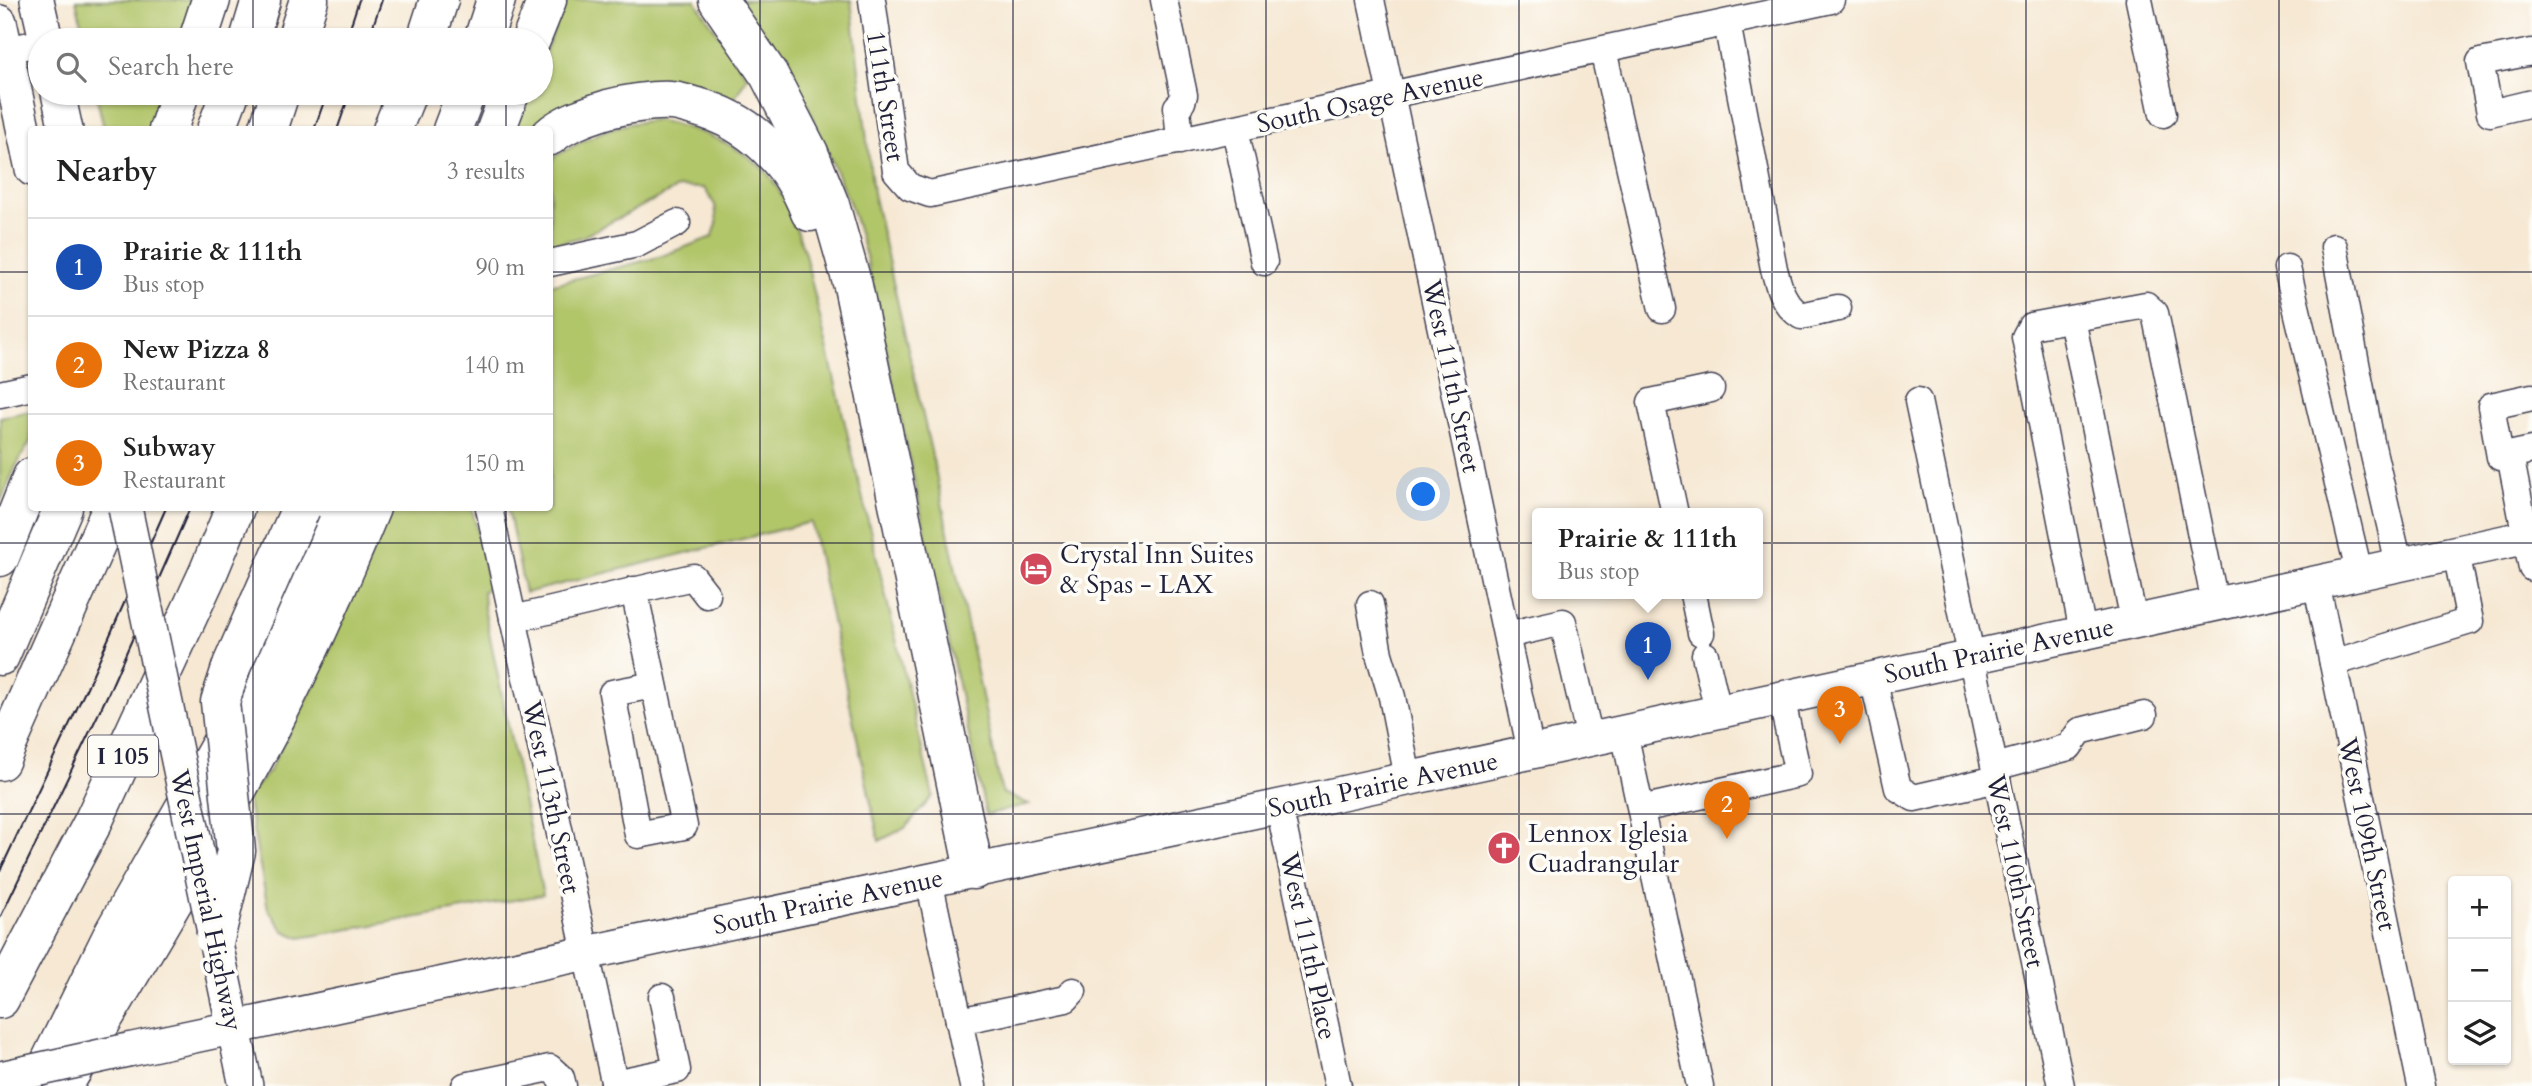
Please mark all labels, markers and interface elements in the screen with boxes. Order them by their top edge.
search box [28,28,553,105]
street label: 111th Street [858,28,913,164]
icon: search [52,48,90,86]
text: Search here [108,49,234,84]
street label: South Osage Avenue [1254,59,1487,142]
text: Nearby [56,151,157,192]
text: 3 results [447,156,525,187]
text: Prairie & 111th [123,234,302,269]
text: 1 [73,252,85,283]
text: 90 m [476,252,525,283]
text: Bus stop [123,269,205,300]
street label: West 111th Street [1414,275,1489,476]
text: New Pizza 8 [123,332,270,367]
text: 2 [73,350,85,381]
text: 140 m [464,350,525,381]
text: Restaurant [123,367,226,398]
text: Subway [123,430,216,465]
text: 3 [73,448,85,479]
text: 150 m [464,448,525,479]
text: Restaurant [123,465,226,496]
your location [1406,477,1440,511]
popup [1532,508,1763,599]
text: Prairie & 111th [1558,521,1737,556]
place label: Crystal Inn Suites & Spas - LAX [1060,537,1254,602]
hotel icon: Crystal Inn Suites & Spas - LAX [1017,550,1055,588]
text: Bus stop [1558,556,1640,587]
street label: South Prairie Avenue [1881,609,2117,692]
pin: 1 [1625,622,1671,680]
pin: 3 [1817,686,1863,744]
street label: West 113th Street [514,696,589,897]
street label: West 109th Street [2330,733,2405,934]
road number: I 105 [88,736,158,776]
street label: South Prairie Avenue [1265,743,1501,826]
street label: West Imperial Highway [162,765,251,1034]
street label: West 110th Street [1978,770,2053,971]
pin: 2 [1704,781,1750,839]
place label: Lennox Iglesia Cuadrangular [1528,816,1688,881]
church icon: Lennox Iglesia Cuadrangular [1485,829,1523,867]
street label: West 111th Place [1271,848,1345,1043]
street label: South Prairie Avenue [710,860,946,943]
map controls [2448,876,2511,1065]
button: + [2448,876,2511,939]
button: − [2448,939,2511,1002]
button: layers [2448,1002,2511,1065]

